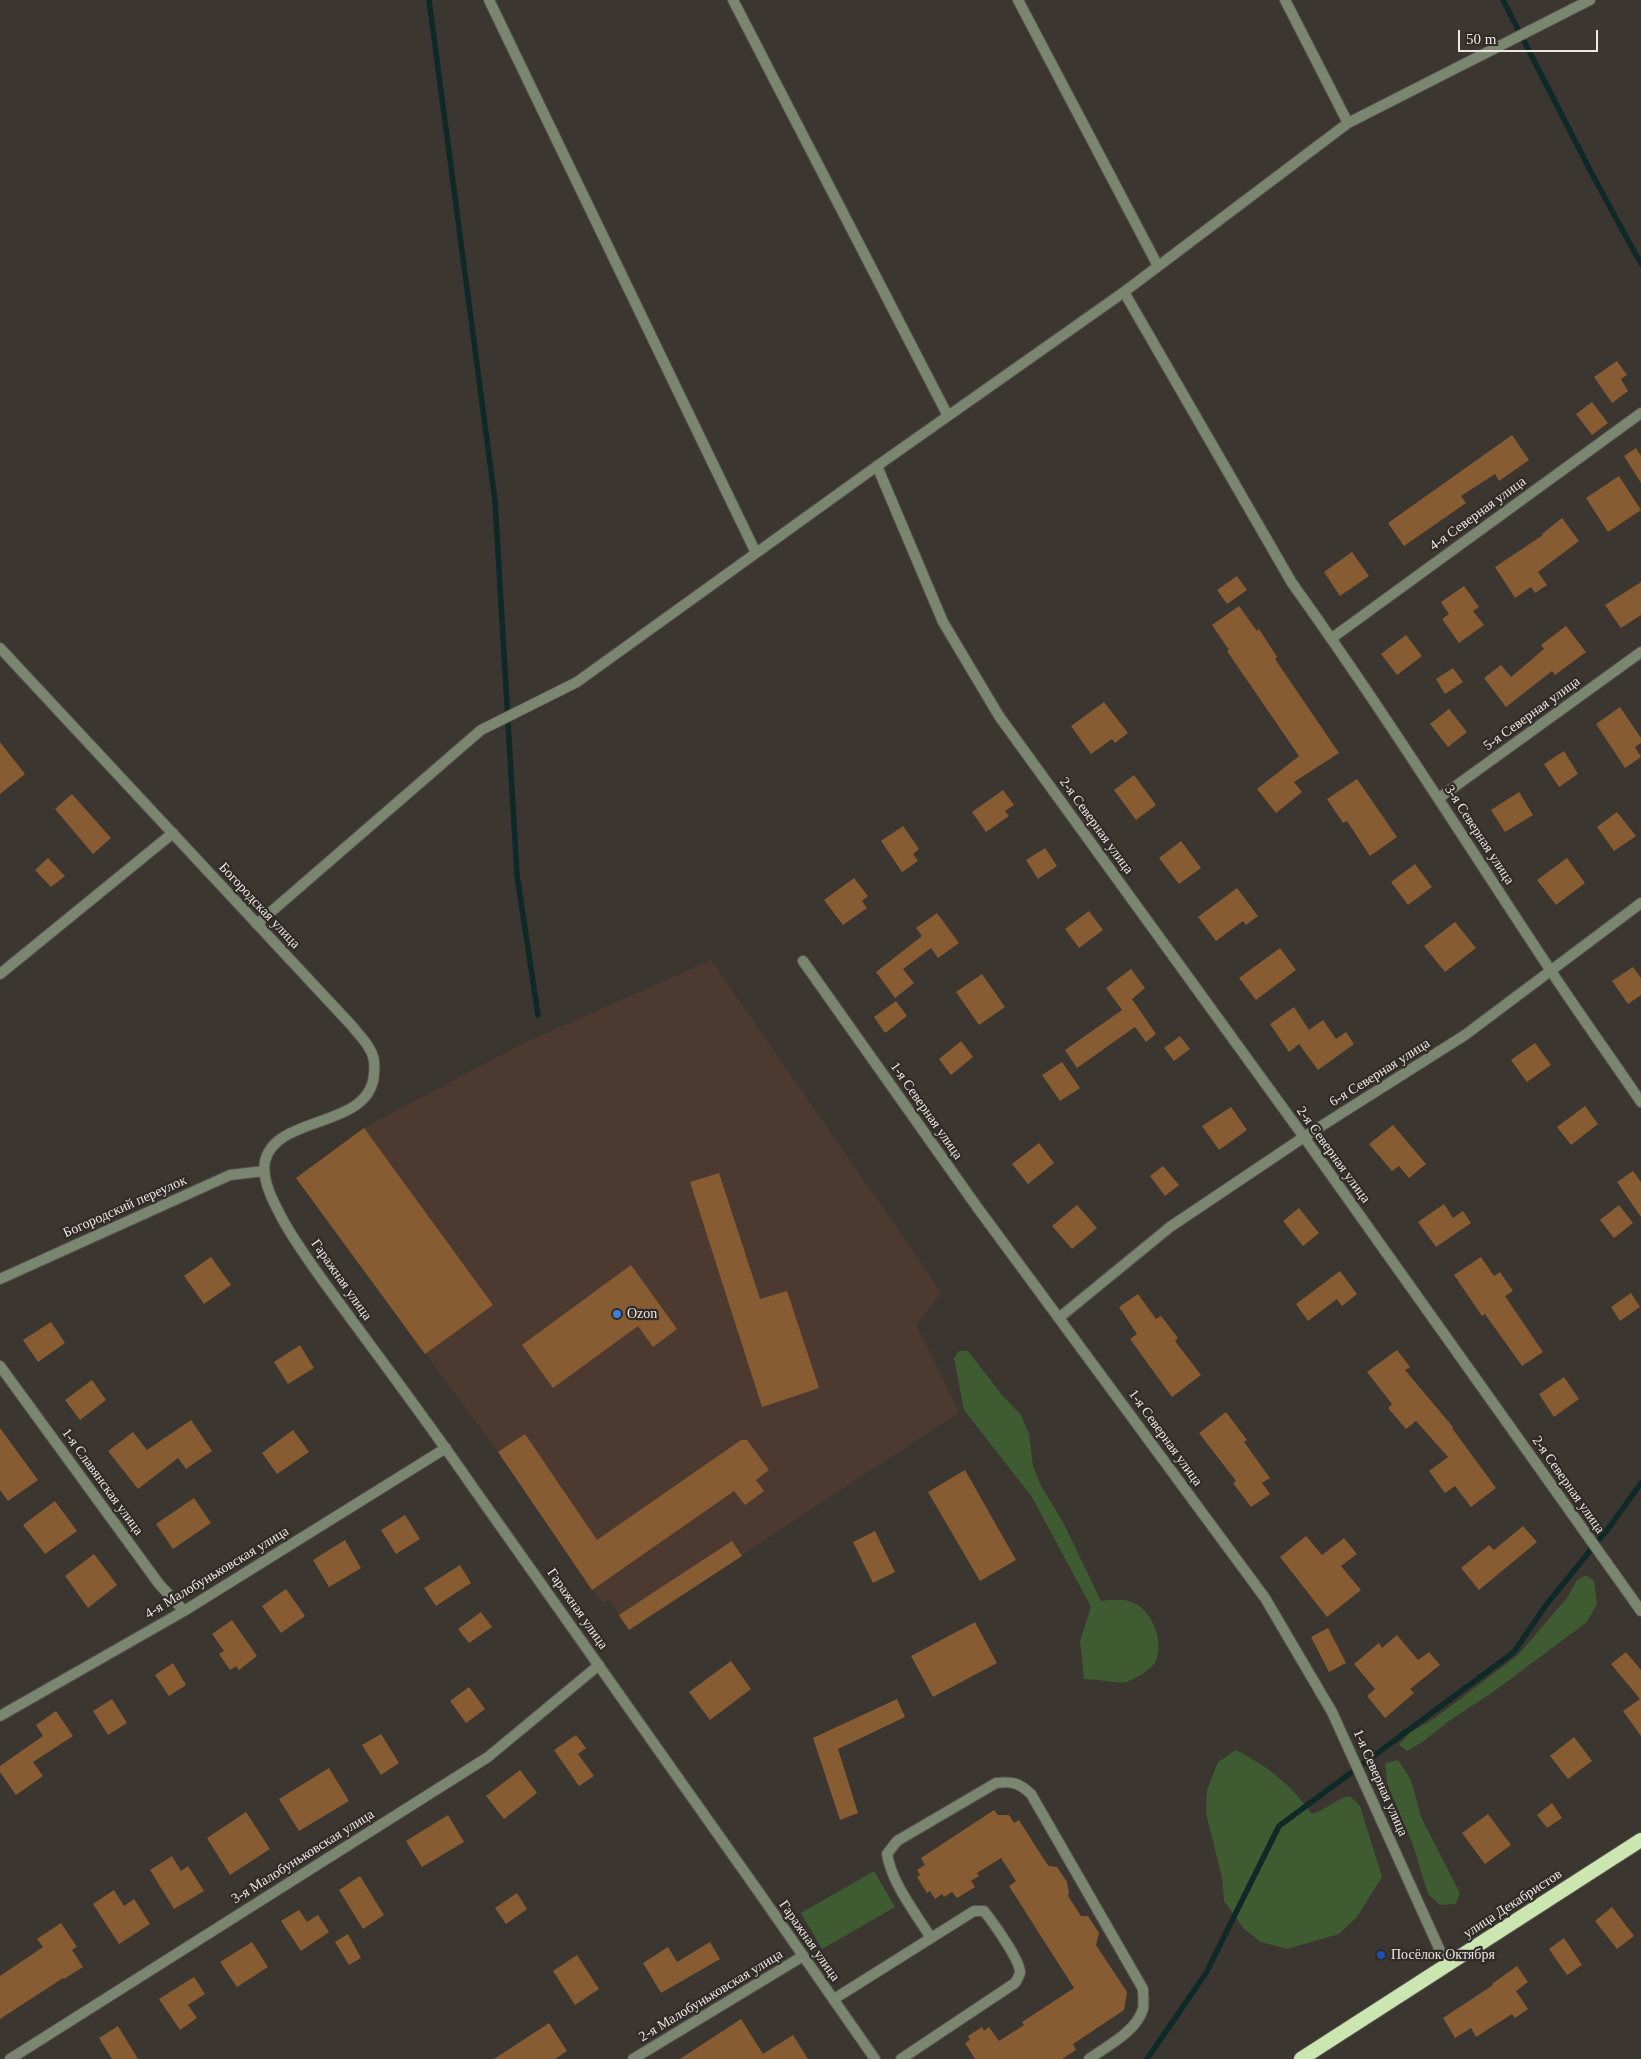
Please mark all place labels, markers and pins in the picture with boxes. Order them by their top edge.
place label: Ozon [627,1306,657,1322]
marker: Ozon [611,1308,623,1320]
place label: Посёлок Октября [1391,1947,1495,1963]
marker: Посёлок Октября [1375,1949,1387,1961]

